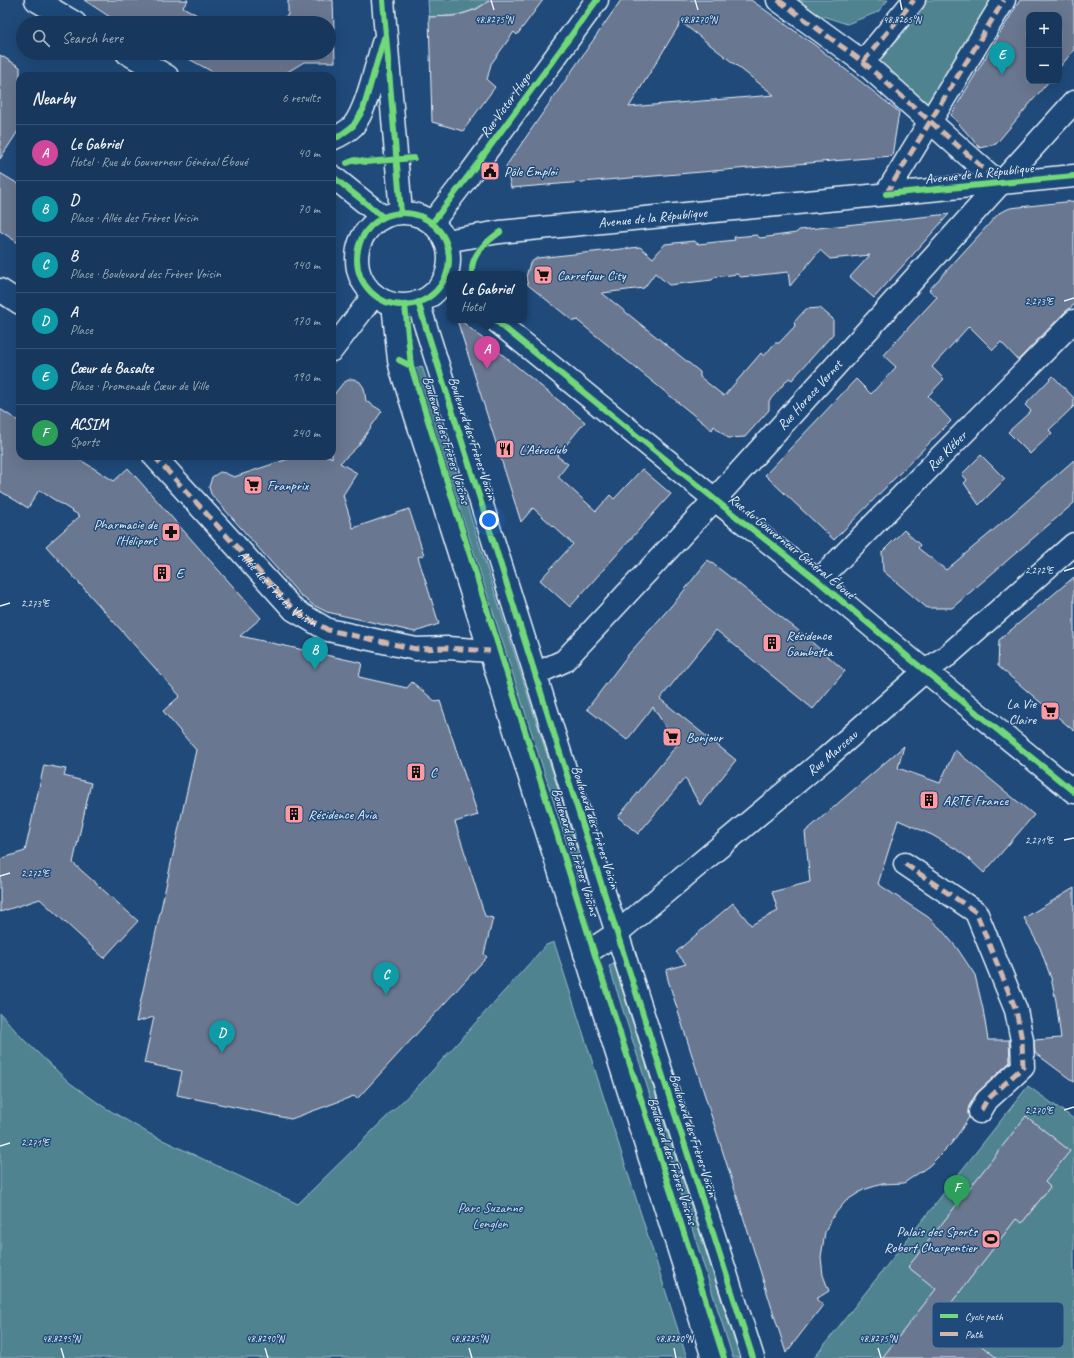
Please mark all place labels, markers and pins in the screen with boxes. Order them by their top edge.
pin: E [989,42,1015,75]
public building icon: Pôle Emploi [479,160,501,182]
place label: Pôle Emploi [504,163,559,180]
supermarket icon: Carrefour City [532,264,554,286]
place label: Carrefour City [557,267,627,284]
pin: A [474,336,500,369]
restaurant icon: L'Aéroclub [494,438,516,460]
place label: L'Aéroclub [519,441,568,458]
supermarket icon: Franprix [242,474,264,496]
place label: Franprix [267,477,310,494]
place label: Pharmacie de l'Héliport [94,516,158,549]
pharmacy icon: Pharmacie de l'Héliport [160,521,182,543]
building icon: E [151,562,173,584]
place label: E [176,565,185,582]
place label: Résidence Gambetta [786,627,834,660]
building icon: Résidence Gambetta [761,632,783,654]
pin: B [302,637,328,670]
place label: La Vie Claire [1007,695,1037,728]
supermarket icon: La Vie Claire [1039,700,1061,722]
supermarket icon: Bonjour [661,726,683,748]
place label: Bonjour [686,729,723,746]
building icon: C [405,761,427,783]
place label: C [430,764,438,781]
building icon: ARTE France [918,789,940,811]
place label: ARTE France [943,792,1009,809]
building icon: Résidence Avia [283,803,305,825]
place label: Résidence Avia [308,806,378,823]
pin: C [373,962,399,995]
pin: D [209,1020,235,1053]
pin: F [944,1175,970,1208]
place label: Palais des Sports Robert Charpentier [884,1223,978,1256]
sports icon: Palais des Sports Robert Charpentier [980,1228,1002,1250]

